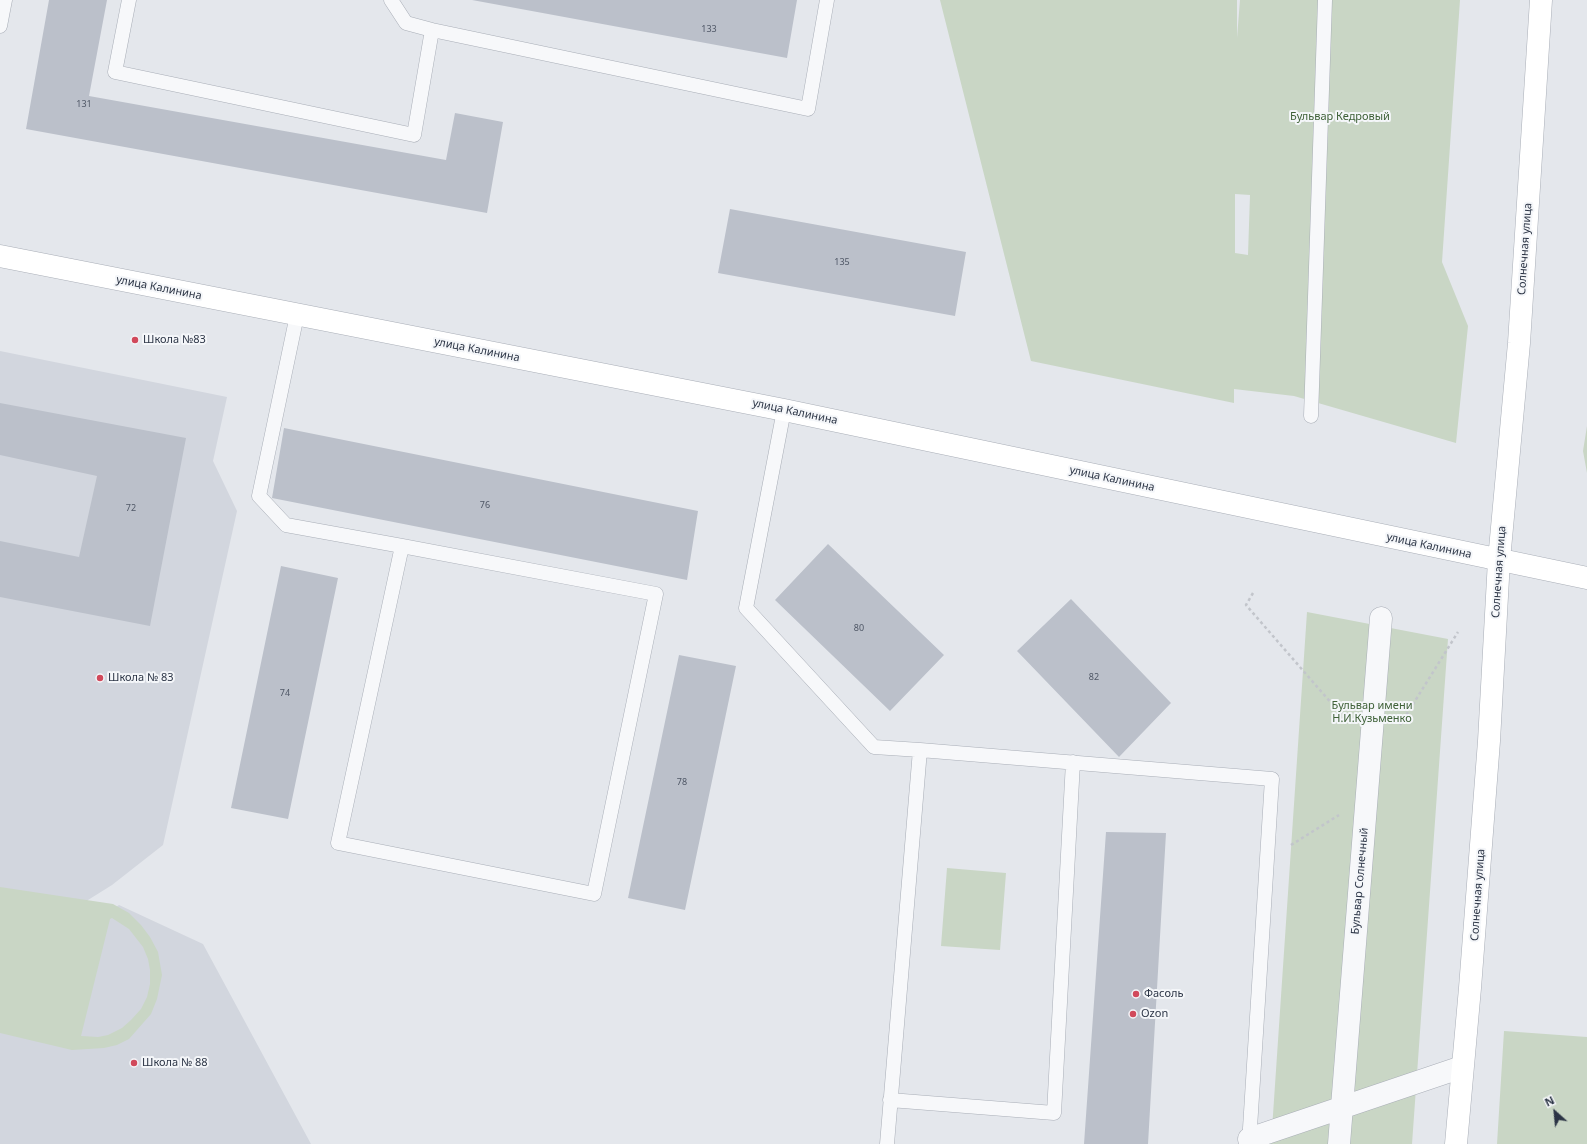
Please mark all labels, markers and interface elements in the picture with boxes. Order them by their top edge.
house number: 133 [701,24,717,34]
house number: 131 [76,99,92,109]
park label: Бульвар Кедровый [1290,110,1390,124]
street label: Солнечная улица [1515,202,1535,296]
house number: 135 [834,257,850,267]
street label: улица Калинина [115,273,203,303]
place label: Школа №83 [143,333,206,347]
marker: Школа №83 [130,335,140,345]
street label: улица Калинина [433,335,521,365]
street label: улица Калинина [751,397,839,427]
street label: улица Калинина [1068,464,1156,494]
house number: 76 [480,500,490,510]
house number: 72 [126,503,136,513]
street label: Солнечная улица [1489,525,1509,619]
street label: улица Калинина [1385,531,1473,561]
house number: 80 [854,623,864,633]
place label: Школа № 83 [108,671,174,685]
house number: 82 [1089,672,1099,682]
marker: Школа № 83 [95,673,105,683]
house number: 74 [280,688,290,698]
park label: Бульвар имени Н.И.Кузьменко [1332,699,1412,725]
house number: 78 [677,777,687,787]
street label: Бульвар Солнечный [1349,827,1371,935]
street label: Солнечная улица [1468,848,1488,942]
place label: Фасоль [1144,987,1183,1001]
marker: Фасоль [1131,989,1141,999]
place label: Ozon [1141,1007,1168,1021]
marker: Ozon [1128,1009,1138,1019]
place label: Школа № 88 [142,1056,208,1070]
marker: Школа № 88 [129,1058,139,1068]
north arrow [1535,1092,1575,1132]
text: N [1542,1092,1557,1110]

